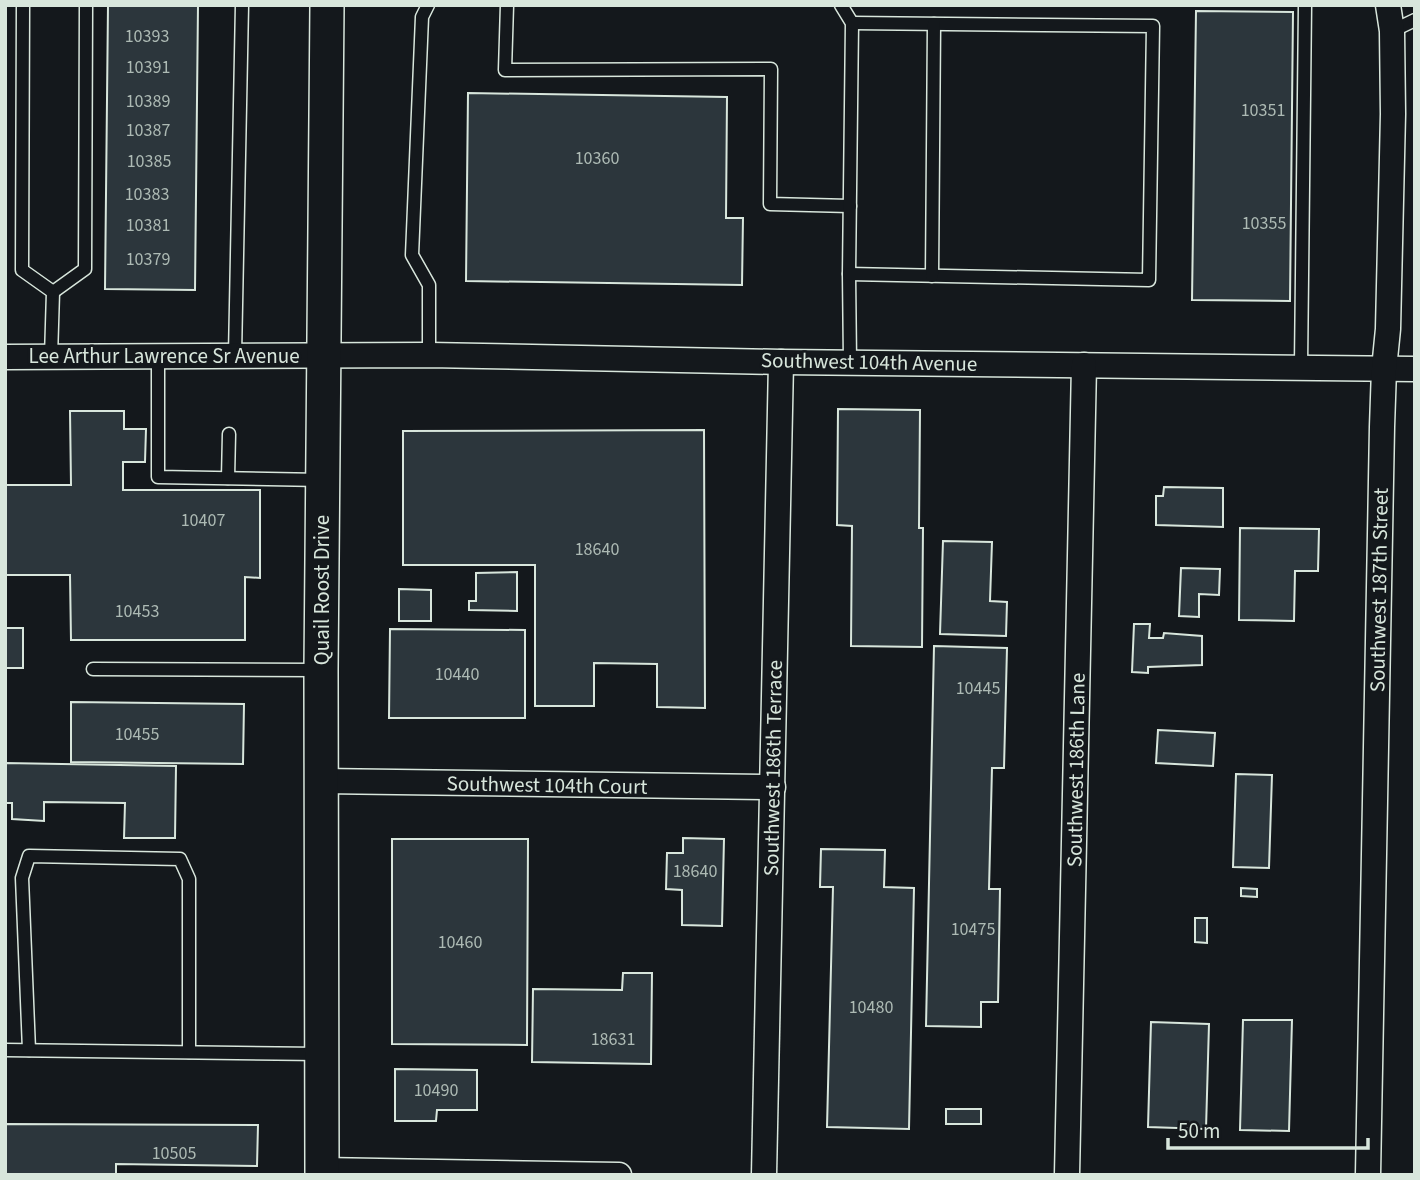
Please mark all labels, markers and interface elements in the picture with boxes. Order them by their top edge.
house number: 10393 [125,24,169,49]
house number: 10391 [126,55,170,80]
house number: 10389 [126,89,170,114]
house number: 10351 [1241,98,1285,123]
house number: 10387 [126,118,170,143]
house number: 10360 [575,146,619,171]
house number: 10385 [127,149,171,174]
house number: 10383 [125,182,169,207]
house number: 10355 [1242,211,1286,236]
house number: 10381 [126,213,170,238]
house number: 10379 [126,247,170,272]
street label: Lee Arthur Lawrence Sr Avenue [28,341,300,371]
street label: Southwest 104th Avenue [761,345,977,379]
street label: Southwest 187th Street [1362,488,1396,692]
house number: 10407 [181,508,225,533]
street label: Quail Roost Drive [307,515,337,665]
house number: 18640 [575,537,619,562]
house number: 10453 [115,599,159,624]
street label: Southwest 186th Terrace [756,660,790,876]
house number: 10440 [435,662,479,687]
street label: Southwest 186th Lane [1059,673,1093,867]
house number: 10445 [956,676,1000,701]
house number: 10455 [115,722,159,747]
street label: Southwest 104th Court [446,768,648,802]
house number: 18640 [673,859,717,884]
house number: 10475 [951,917,995,942]
house number: 10460 [438,930,482,955]
house number: 10480 [849,995,893,1020]
house number: 18631 [591,1027,635,1052]
house number: 10490 [414,1078,458,1103]
scale bar [1168,1106,1368,1150]
text: 50 m [1178,1116,1220,1146]
house number: 10505 [152,1141,196,1166]

